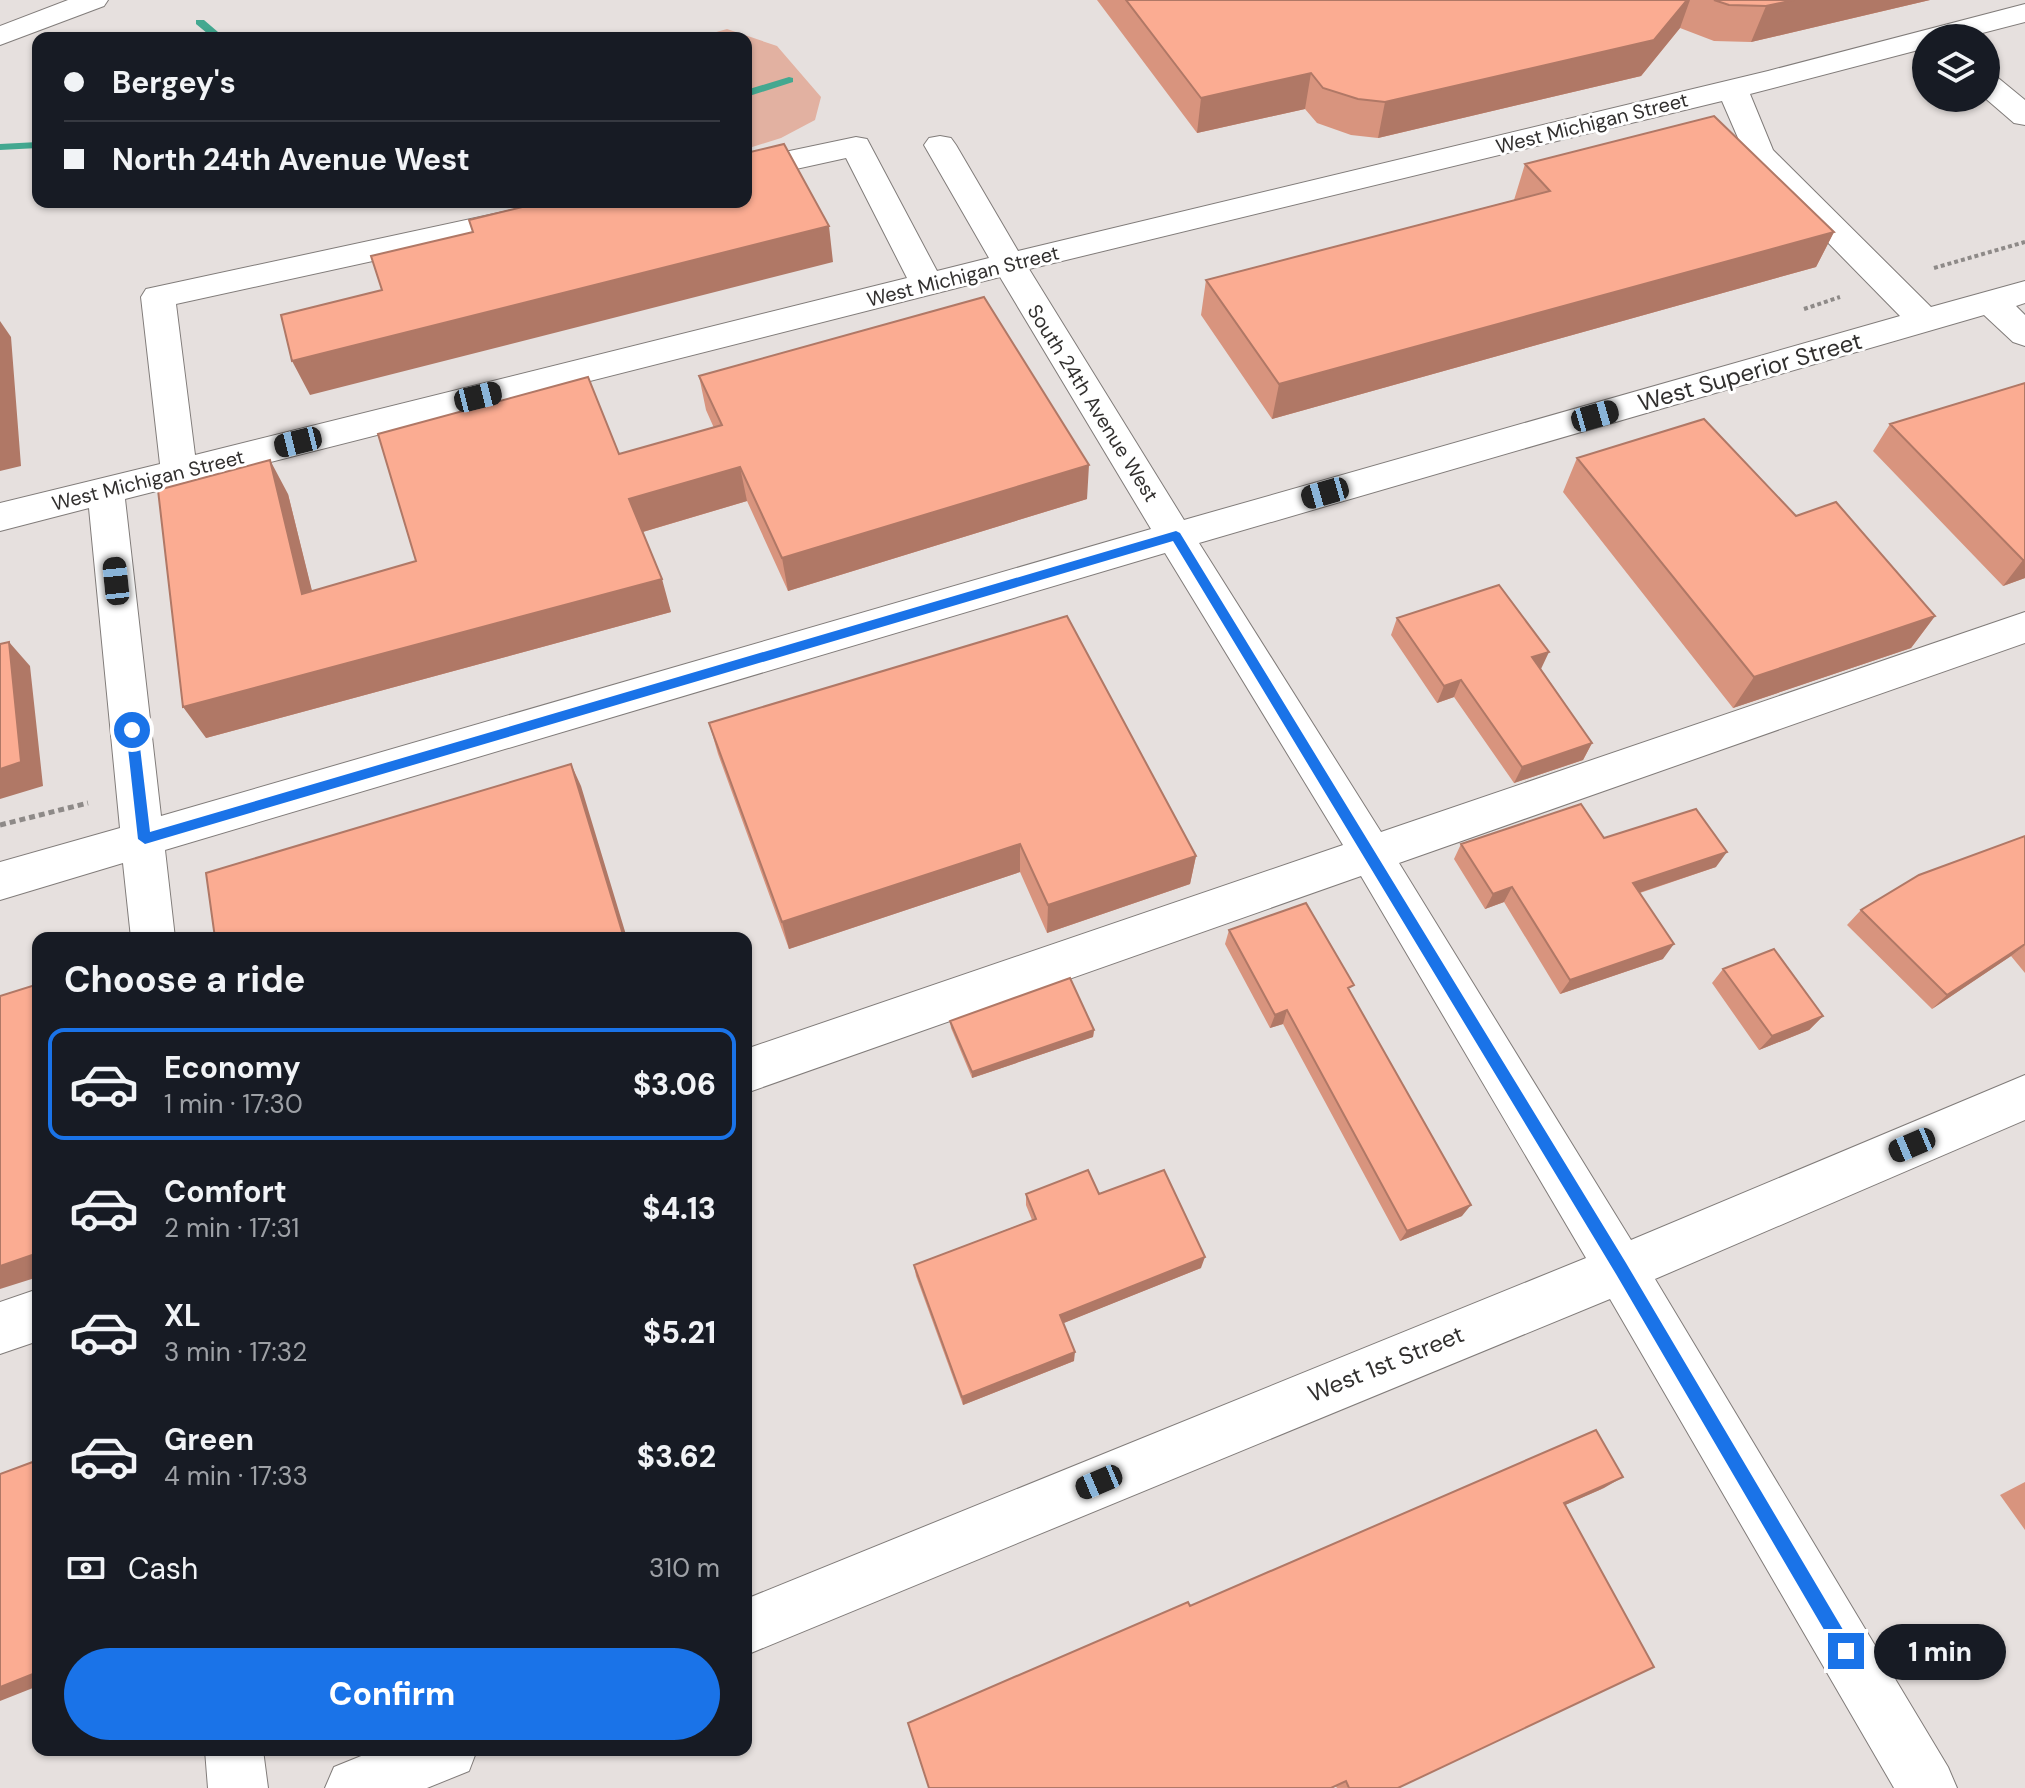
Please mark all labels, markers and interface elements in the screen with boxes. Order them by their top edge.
map controls [1912,24,2000,112]
button: layers [1912,24,2000,112]
text: Bergey's [112,63,236,102]
street label: West Michigan Street [1493,86,1691,159]
text: North 24th Avenue West [112,140,470,179]
street label: West Michigan Street [864,239,1062,312]
street label: South 24th Avenue West [1022,299,1165,507]
street label: West Superior Street [1634,325,1865,418]
car [452,380,504,414]
car [1569,398,1621,434]
car [272,425,324,459]
street label: West Michigan Street [49,443,247,516]
car [1299,475,1351,511]
car [102,556,130,606]
route start [114,712,150,748]
text: Choose a ride [64,956,305,1003]
icon: car [68,1048,140,1120]
text: Economy [164,1048,301,1087]
text: $3.06 [633,1065,716,1104]
text: 1 min · 17:30 [164,1087,303,1121]
car [1885,1125,1939,1165]
icon: car [68,1172,140,1244]
text: Comfort [164,1172,287,1211]
text: $4.13 [642,1189,716,1228]
text: 2 min · 17:31 [164,1211,300,1245]
icon: car [68,1296,140,1368]
text: XL [164,1296,201,1335]
text: $5.21 [643,1313,716,1352]
street label: West 1st Street [1303,1318,1468,1409]
text: 3 min · 17:32 [164,1335,307,1369]
icon: car [68,1420,140,1492]
text: Green [164,1420,254,1459]
text: $3.62 [637,1437,716,1476]
text: 4 min · 17:33 [164,1459,308,1493]
car [1072,1462,1126,1502]
icon: cash [64,1546,108,1590]
text: Cash [128,1549,198,1588]
text: 310 m [649,1551,720,1585]
callout: 1 min [1874,1623,2006,1679]
route end [1828,1633,1864,1669]
text: 1 min [1908,1635,1972,1669]
button: Confirm [64,1648,720,1740]

